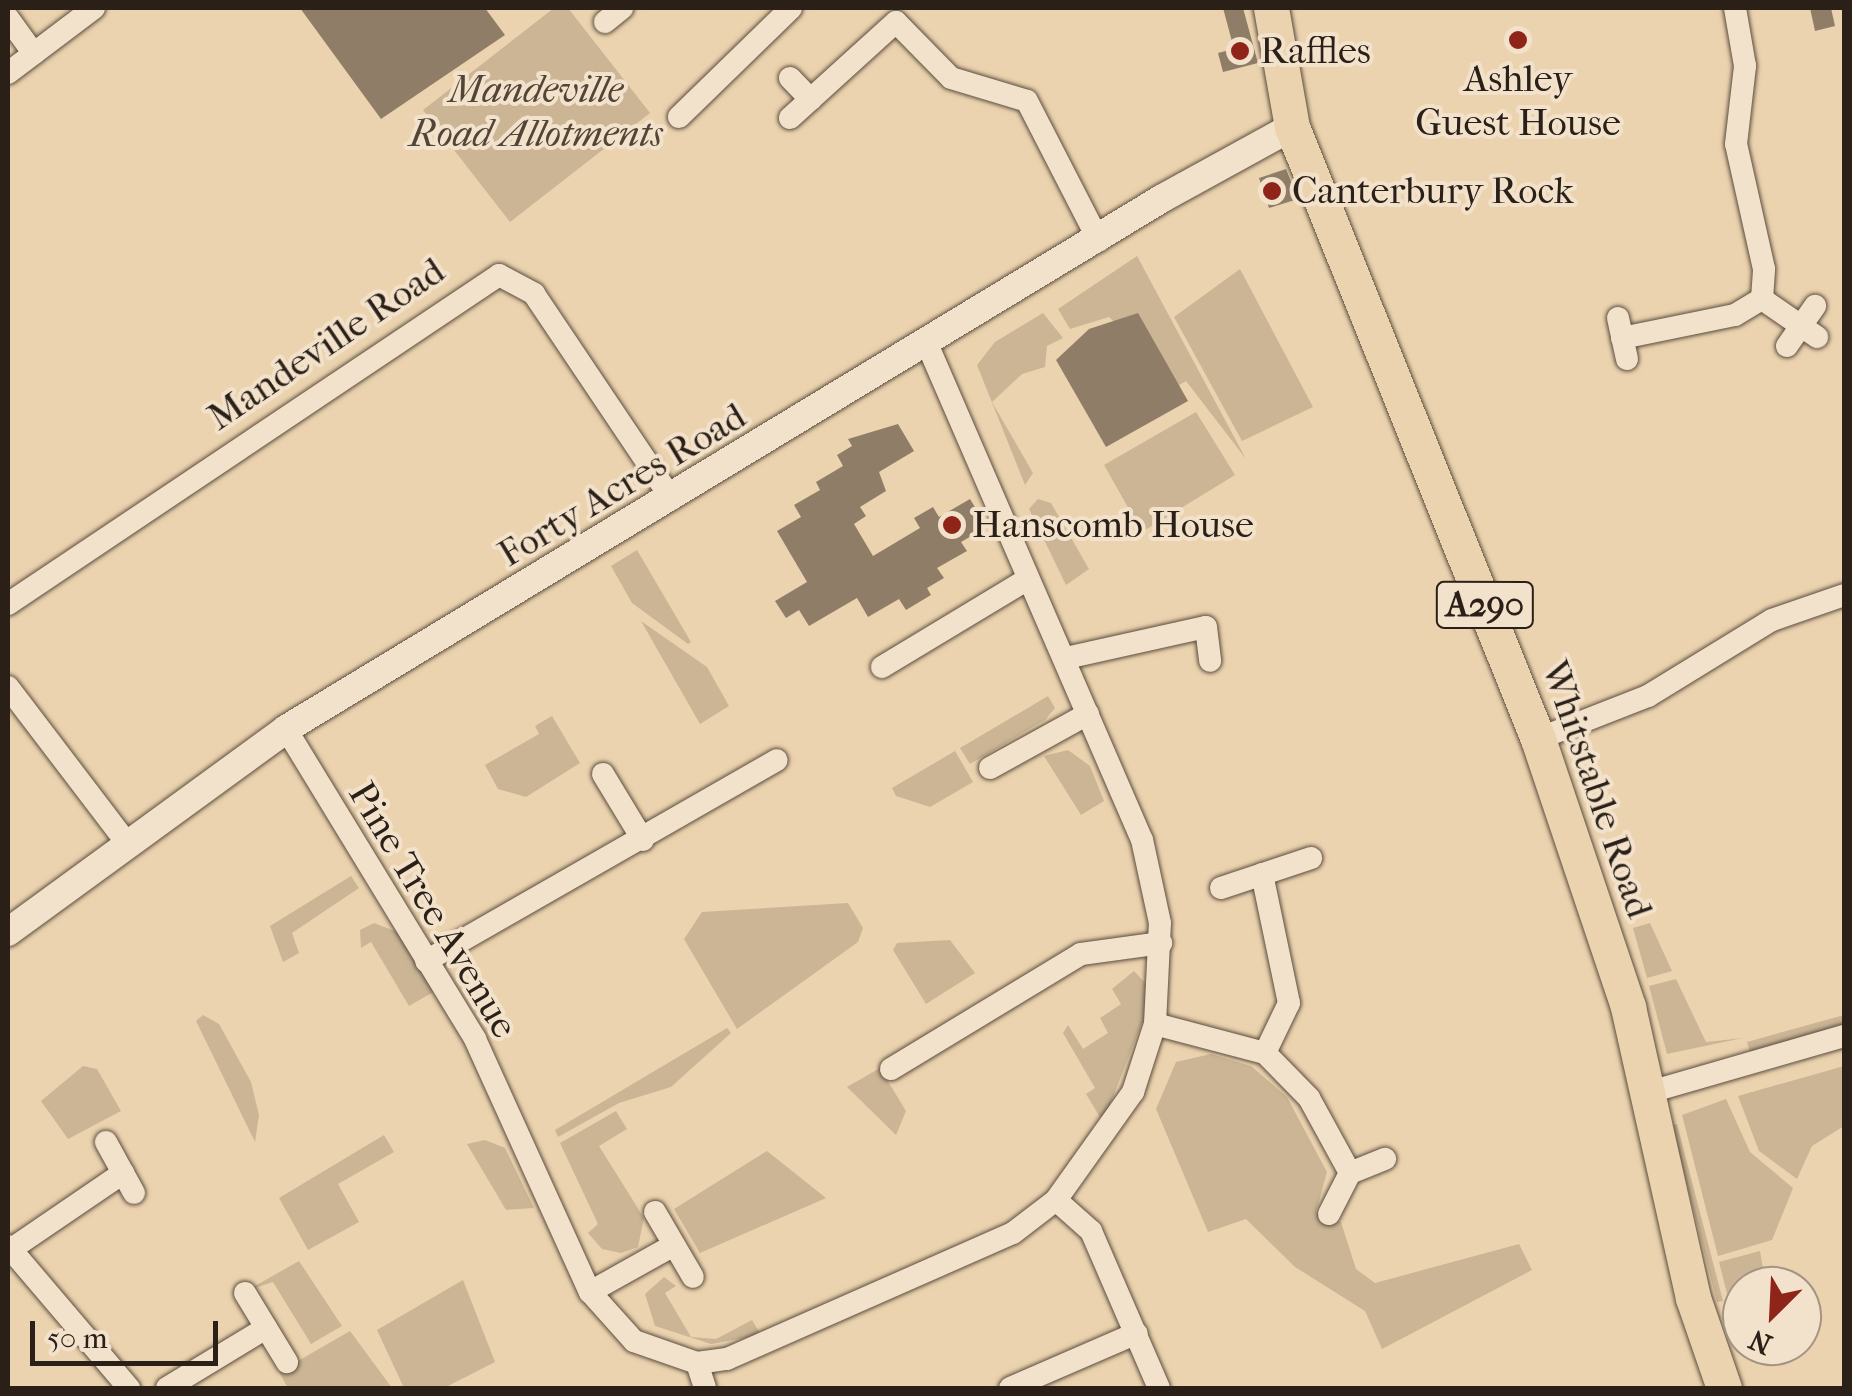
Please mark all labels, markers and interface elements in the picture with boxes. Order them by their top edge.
place label: Raffles [1260,28,1371,74]
marker: Ashley Guest House [1507,29,1529,51]
marker: Raffles [1229,40,1251,62]
place label: Ashley Guest House [1415,56,1621,146]
park label: Mandeville Road Allotments [409,67,663,156]
place label: Canterbury Rock [1292,168,1574,214]
marker: Canterbury Rock [1261,180,1283,202]
street label: Mandeville Road [199,248,453,440]
street label: Forty Acres Road [490,393,754,577]
place label: Hanscomb House [972,502,1254,548]
marker: Hanscomb House [941,514,963,536]
road number: A290 [1435,575,1535,635]
street label: Whitstable Road [1532,654,1662,924]
street label: Pine Tree Avenue [339,774,527,1046]
north arrow [1722,1266,1822,1366]
scale bar [35,1301,222,1363]
text: 50 m [47,1321,108,1356]
text: N [1744,1323,1777,1361]

